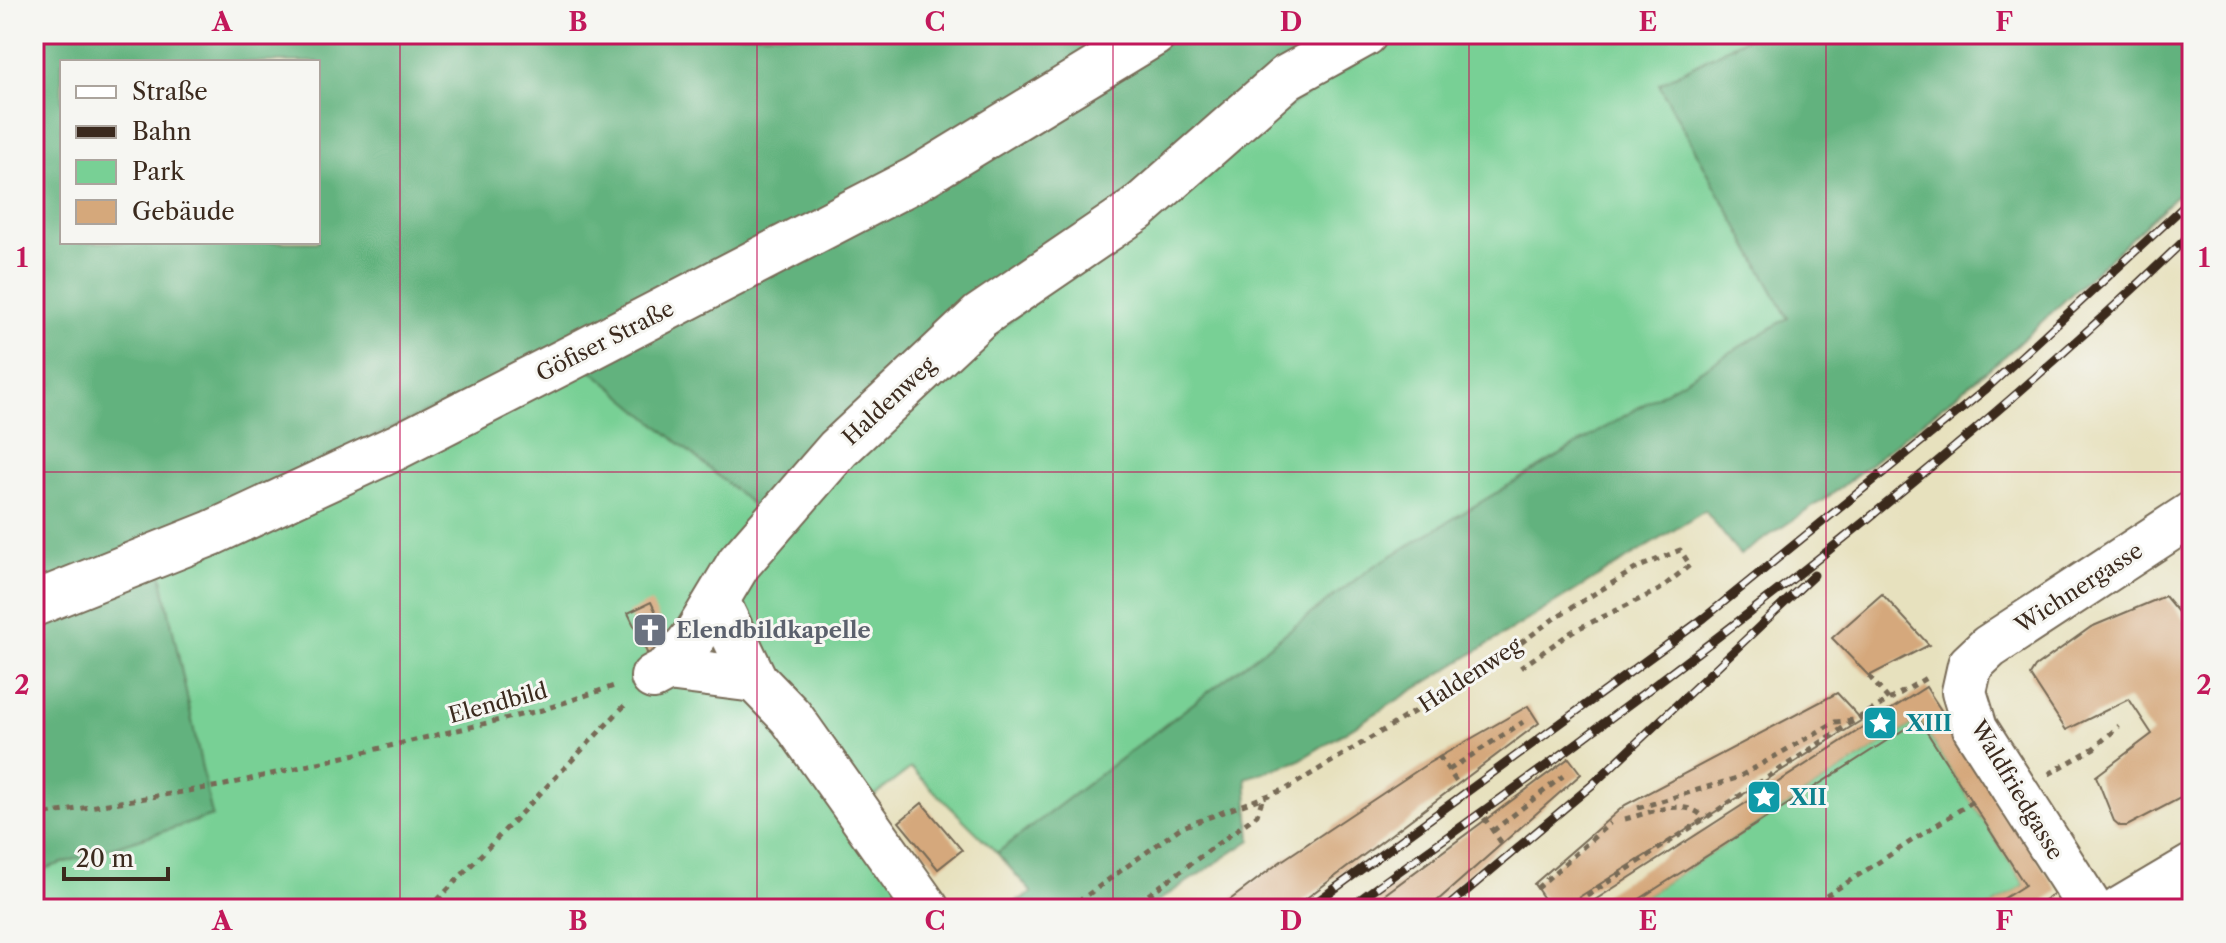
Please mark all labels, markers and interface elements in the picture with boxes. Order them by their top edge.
text: A [211,6,233,38]
text: B [568,6,588,38]
text: C [925,6,945,38]
text: D [1280,6,1302,38]
text: E [1639,6,1657,38]
text: F [1995,6,2013,38]
legend [60,60,320,244]
text: Straße [132,77,208,106]
text: Bahn [132,117,191,146]
text: Park [132,157,185,186]
text: Gebäude [132,197,235,226]
text: 1 [16,242,28,274]
text: 1 [2198,242,2210,274]
street label: Göfiser Straße [532,295,678,387]
street label: Haldenweg [837,351,941,451]
street label: Wichnergasse [2010,537,2148,640]
church icon: Elendbildkapelle [631,611,669,649]
place label: Elendbildkapelle [676,617,871,644]
street label: Haldenweg [1413,632,1527,718]
text: 2 [14,669,30,701]
text: 2 [2196,669,2212,701]
street label: Elendbild [446,677,550,729]
place icon: XIII [1861,704,1899,742]
place label: XIII [1905,710,1952,737]
street label: Waldfriedgasse [1964,715,2069,865]
place icon: XII [1745,778,1783,816]
place label: XII [1789,784,1827,811]
scale bar [64,831,168,881]
text: 20 m [76,844,134,873]
text: A [211,905,233,937]
text: B [568,905,588,937]
text: C [925,905,945,937]
text: D [1280,905,1302,937]
text: E [1639,905,1657,937]
text: F [1995,905,2013,937]

